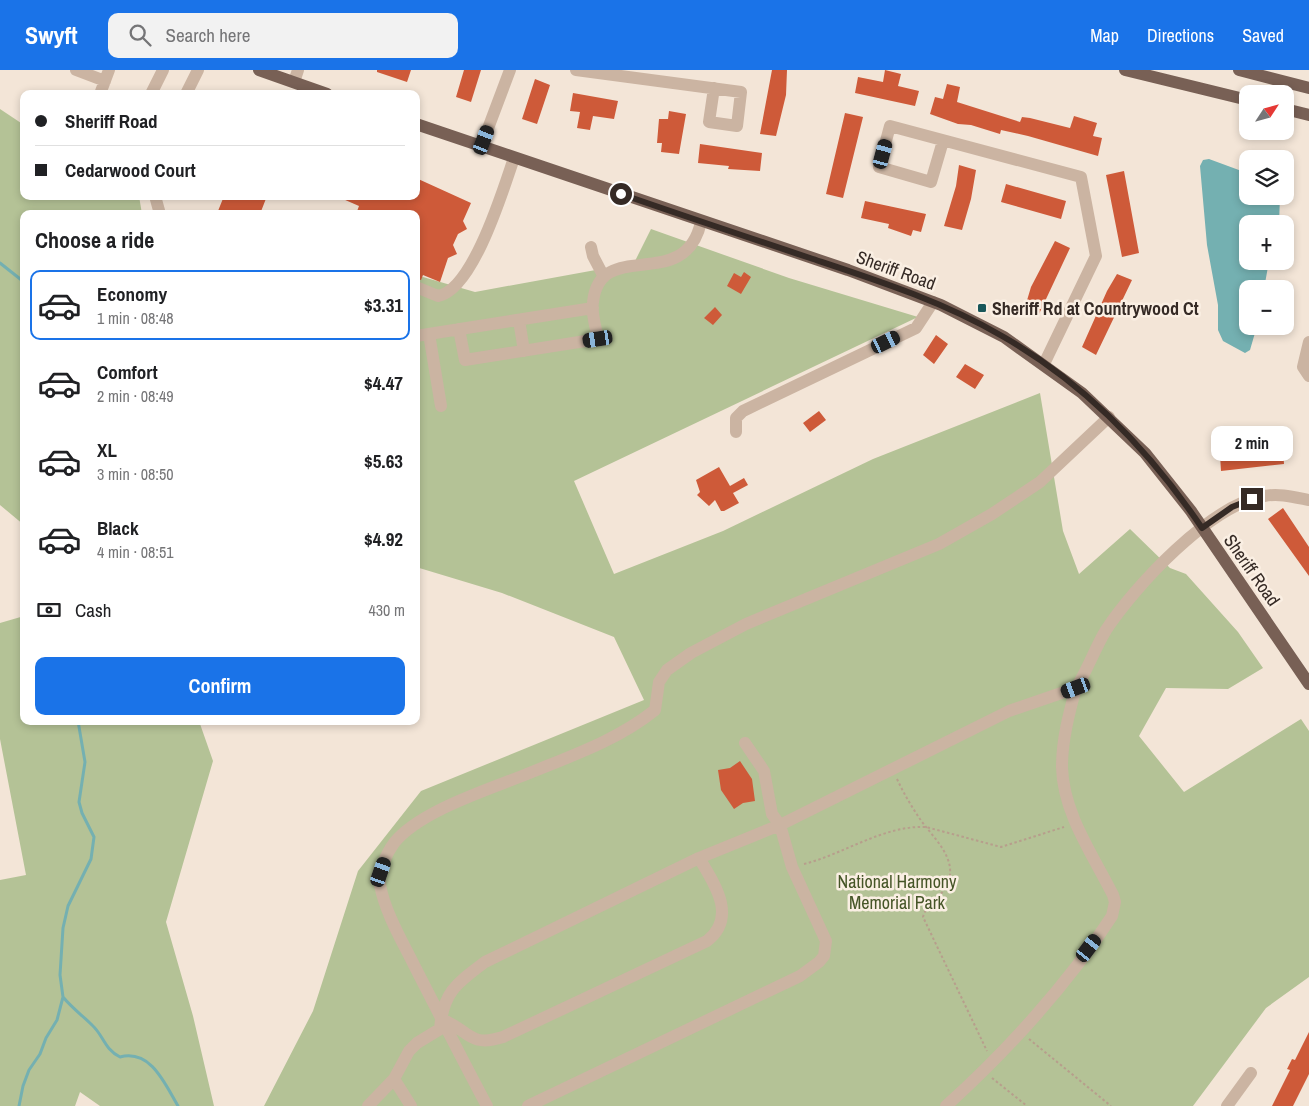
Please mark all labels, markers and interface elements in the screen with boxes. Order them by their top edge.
search box [108,13,458,58]
text: Swyft [25,19,78,51]
icon: search [126,21,154,49]
text: Search here [166,22,250,48]
text: Map [1090,23,1119,48]
text: Directions [1147,23,1214,48]
text: Saved [1242,23,1284,48]
north arrow [1239,85,1294,140]
map controls [1239,85,1294,335]
text: Sheriff Road [65,108,158,134]
car [471,123,496,157]
car [871,138,894,170]
button: layers [1239,150,1294,205]
text: Cedarwood Court [65,157,196,183]
route start [610,183,632,205]
button: + [1239,215,1294,270]
text: Choose a ride [35,225,154,255]
street label: Sheriff Road [853,244,939,296]
button: − [1239,280,1294,335]
text: Economy [97,281,167,307]
icon: car [37,283,82,328]
text: $3.31 [364,292,403,318]
place label: Sheriff Rd at Countrywood Ct [992,296,1199,321]
marker: Sheriff Rd at Countrywood Ct [976,302,988,314]
text: 1 min · 08:48 [97,307,174,329]
car [582,329,613,349]
car [869,329,902,355]
text: Comfort [97,359,158,385]
icon: car [37,361,82,406]
text: $4.47 [364,370,403,396]
text: 2 min · 08:49 [97,385,174,407]
callout: 2 min [1211,426,1293,462]
text: 2 min [1235,432,1269,454]
text: XL [97,437,117,463]
icon: car [37,439,82,484]
text: $5.63 [364,448,403,474]
text: 3 min · 08:50 [97,463,174,485]
route end [1241,488,1263,510]
text: Black [97,515,139,541]
icon: car [37,517,82,562]
text: $4.92 [364,526,403,552]
street label: Sheriff Road [1218,529,1286,611]
text: 4 min · 08:51 [97,541,174,563]
icon: cash [35,596,63,624]
text: Cash [75,597,111,623]
text: 430 m [369,599,405,621]
button: Confirm [35,657,405,715]
car [1059,676,1092,700]
car [369,855,392,889]
park label: National Harmony Memorial Park [838,869,957,915]
car [1073,932,1104,964]

